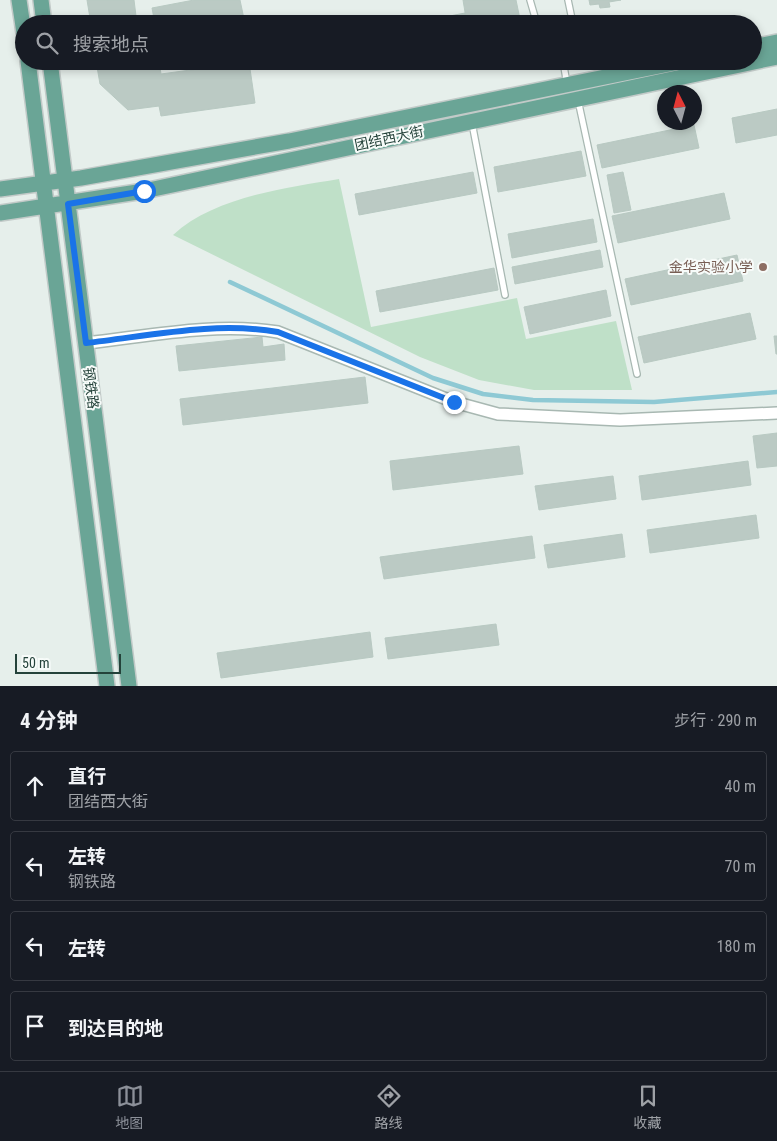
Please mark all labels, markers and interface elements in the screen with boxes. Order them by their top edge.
search box [15,15,762,70]
icon: search [33,29,61,57]
text: 搜索地点 [73,33,149,56]
north arrow [657,85,702,130]
street label: 团结西大街 [353,123,425,153]
route start [133,180,156,203]
place label: 金华实验小学 [669,259,753,275]
marker: 金华实验小学 [757,261,769,273]
street label: 钢铁路 [81,366,101,410]
route end [443,391,466,414]
scale bar [15,651,121,674]
text: 50 m [22,655,50,671]
text: 4 分钟 [20,709,77,733]
text: 步行 · 290 m [674,711,757,730]
text: 直行 [68,765,106,788]
icon: ahead [21,772,49,800]
text: 40 m [724,777,756,796]
text: 团结西大街 [68,792,148,811]
text: 左转 [68,845,106,868]
icon: left [21,852,49,880]
text: 70 m [724,857,756,876]
text: 钢铁路 [68,872,116,891]
icon: left [21,932,49,960]
text: 左转 [68,937,106,960]
text: 180 m [717,937,756,956]
icon: arrive [21,1012,49,1040]
text: 到达目的地 [68,1017,163,1040]
tab: 地图 [116,1082,144,1132]
tab: 路线 [375,1082,403,1132]
tab: 收藏 [634,1082,662,1132]

